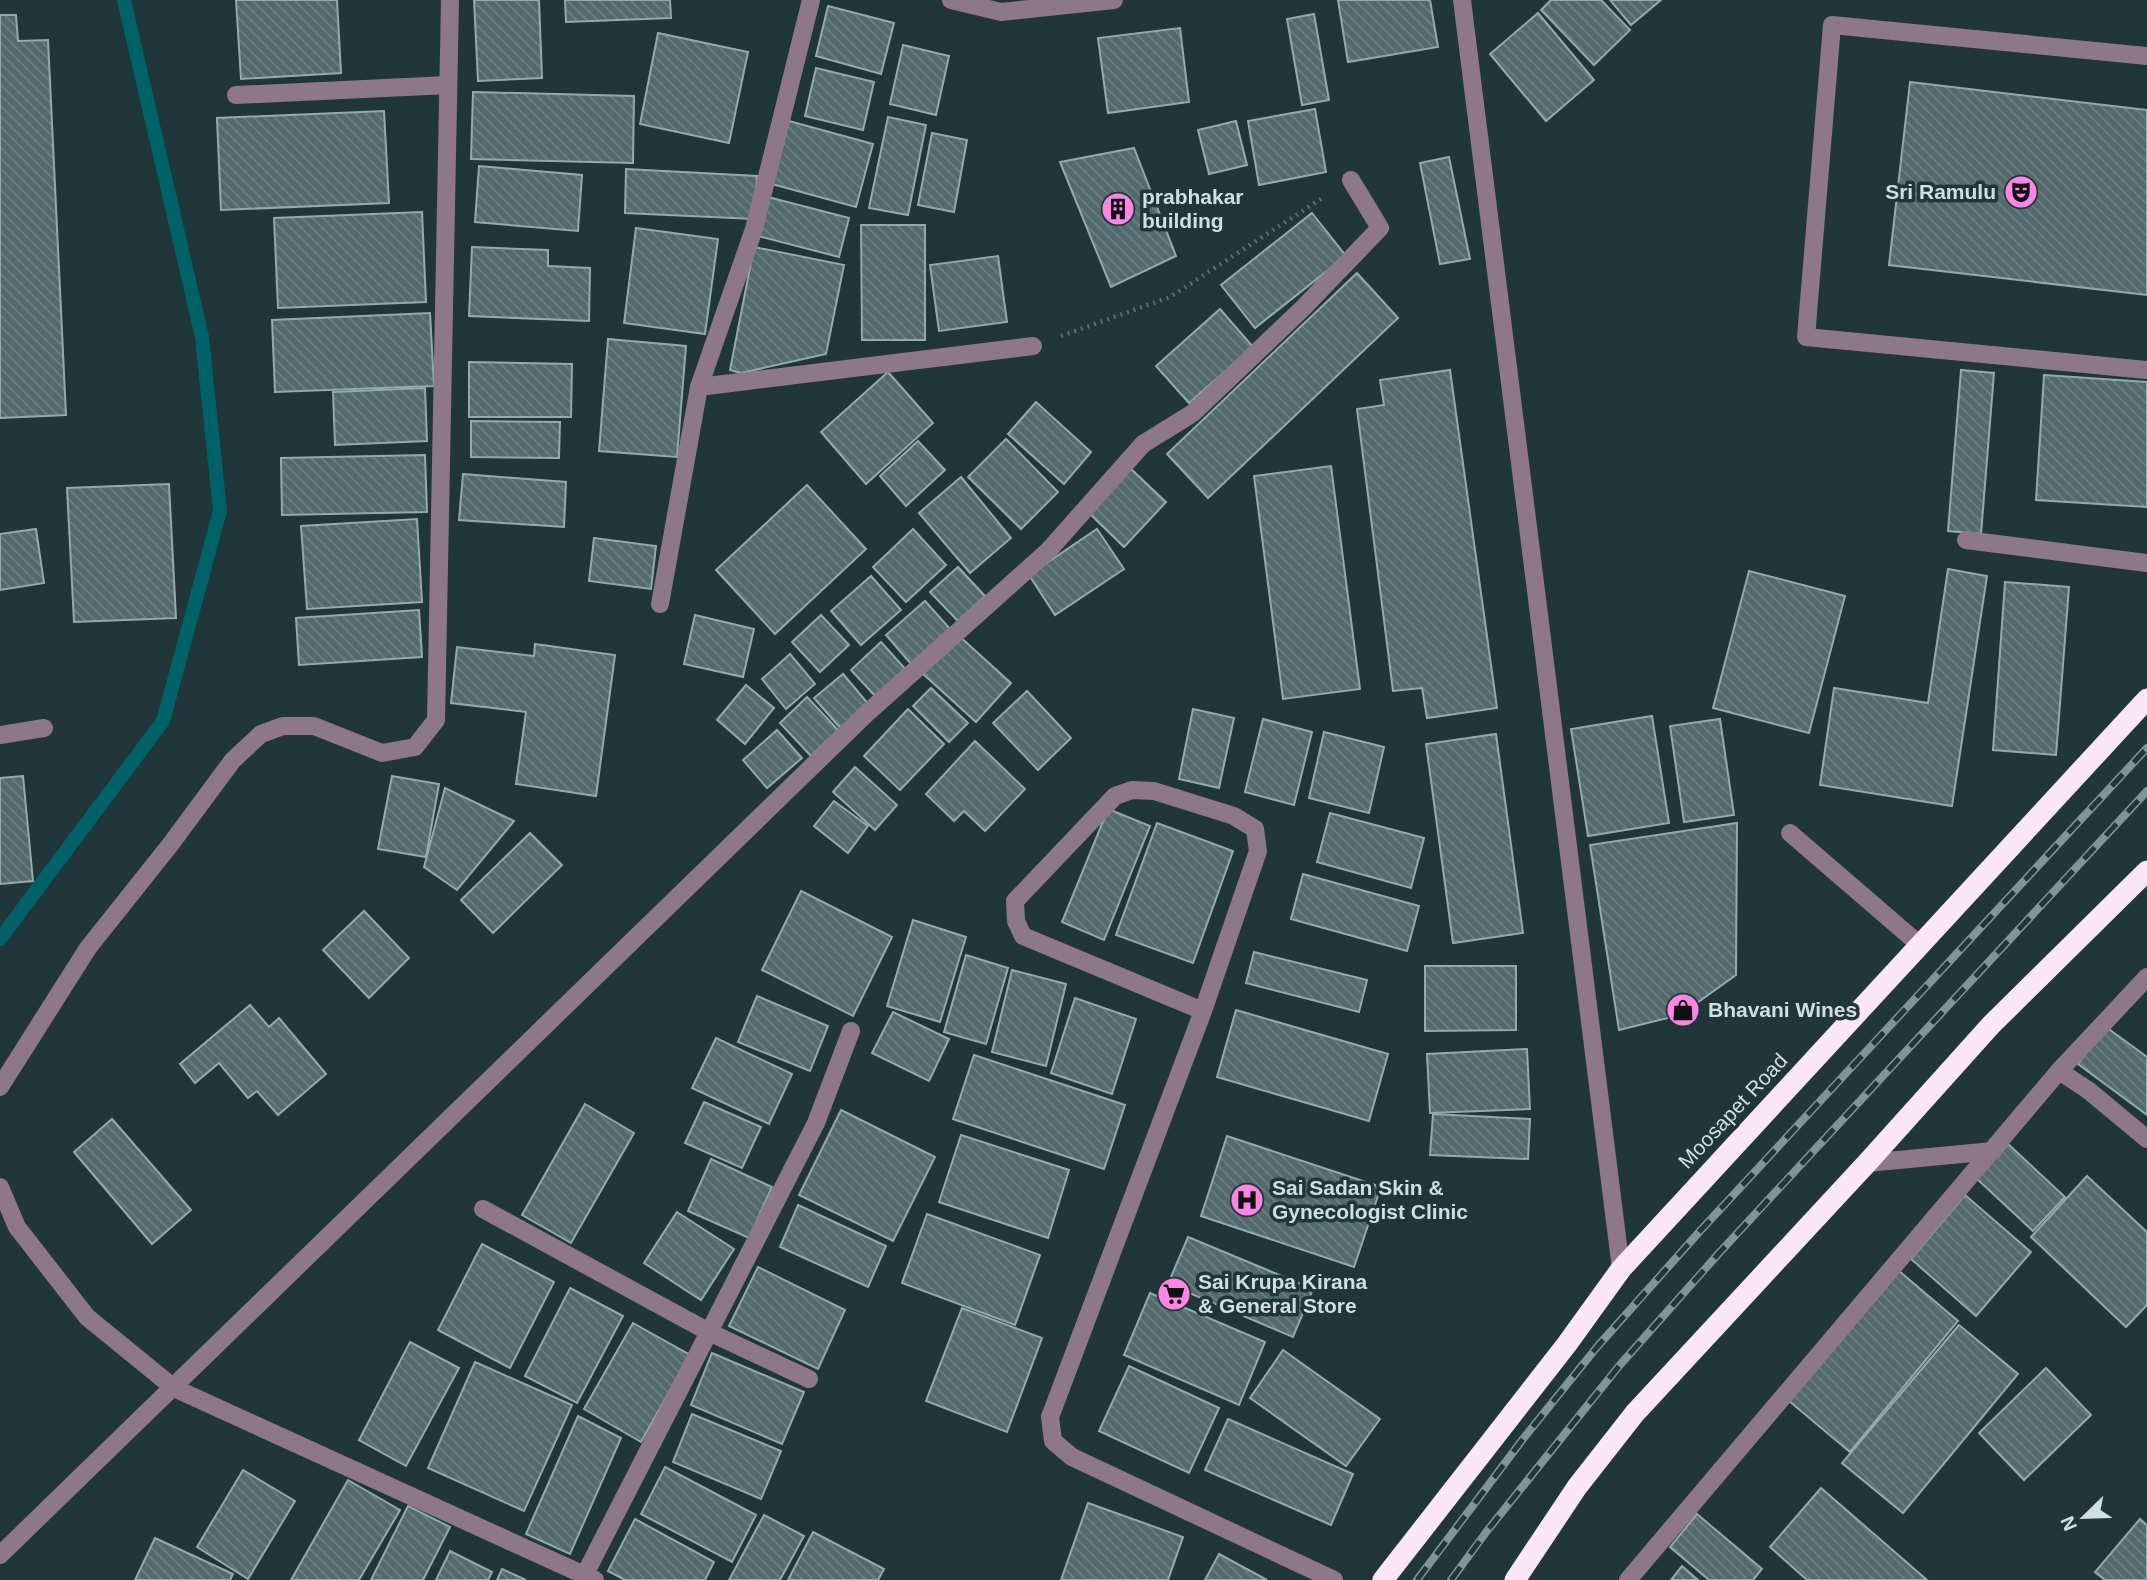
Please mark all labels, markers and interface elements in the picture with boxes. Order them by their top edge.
theatre icon: Sri Ramulu [2002,173,2040,211]
place label: Sri Ramulu [1885,180,1996,203]
place label: prabhakar building [1142,185,1244,232]
building icon: prabhakar building [1099,190,1137,228]
shop icon: Bhavani Wines [1664,991,1702,1029]
place label: Bhavani Wines [1708,998,1857,1021]
street label: Moosapet Road [1674,1049,1792,1173]
place label: Sai Sadan Skin & Gynecologist Clinic [1272,1176,1468,1223]
hospital icon: Sai Sadan Skin & Gynecologist Clinic [1228,1181,1266,1219]
place label: Sai Krupa Kirana & General Store [1198,1270,1368,1317]
supermarket icon: Sai Krupa Kirana & General Store [1155,1275,1193,1313]
north arrow [2049,1482,2119,1552]
text: N [2056,1513,2081,1534]

